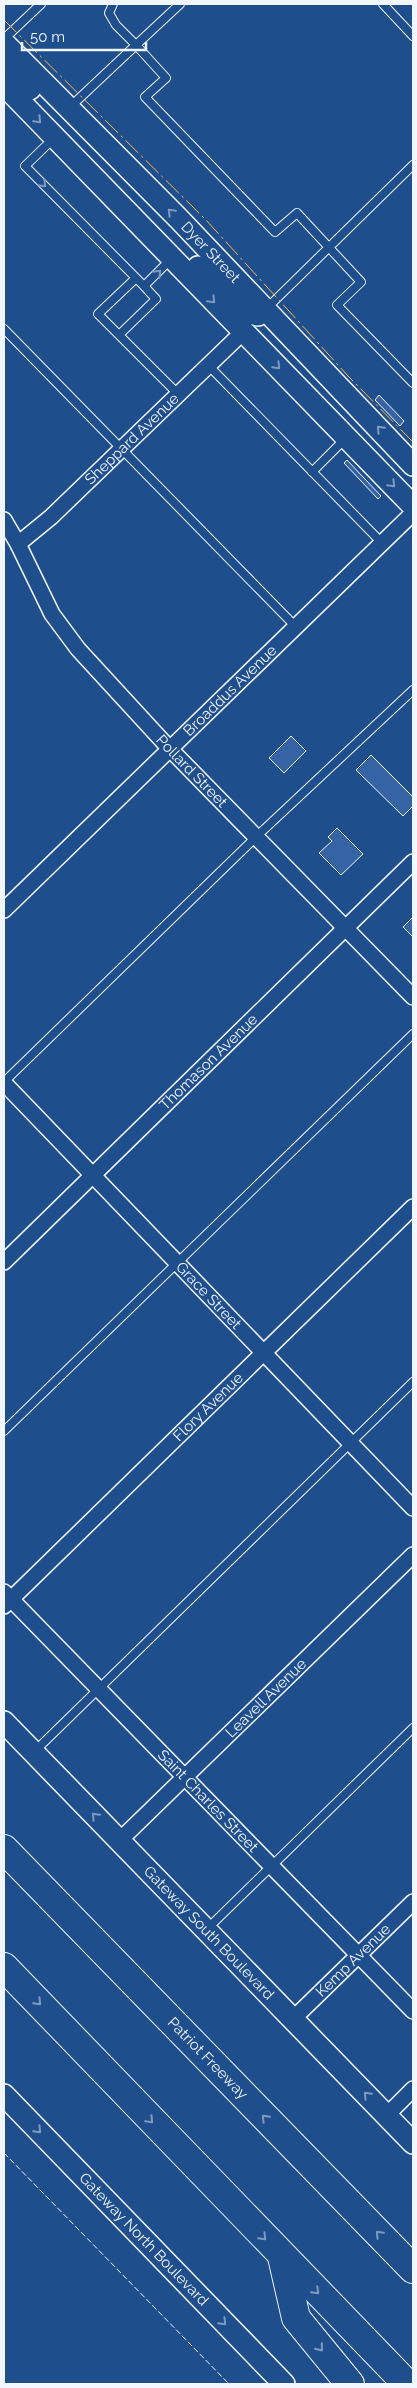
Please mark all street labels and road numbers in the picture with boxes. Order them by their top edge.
street label: Dyer Street [177,218,244,287]
street label: Sheppard Avenue [81,389,183,488]
street label: Broaddus Avenue [180,641,281,740]
street label: Pollard Street [152,731,231,811]
street label: Thomason Avenue [156,1010,261,1114]
street label: Grace Street [172,1258,245,1333]
street label: Flory Avenue [169,1369,247,1445]
street label: Leavell Avenue [222,1655,310,1741]
street label: Saint Charles Street [154,1746,262,1856]
street label: Gateway South Boulevard [140,1862,278,2004]
street label: Kemp Avenue [312,1920,394,2001]
street label: Patriot Freeway [164,2013,252,2103]
street label: Gateway North Boulevard [75,2169,212,2310]

